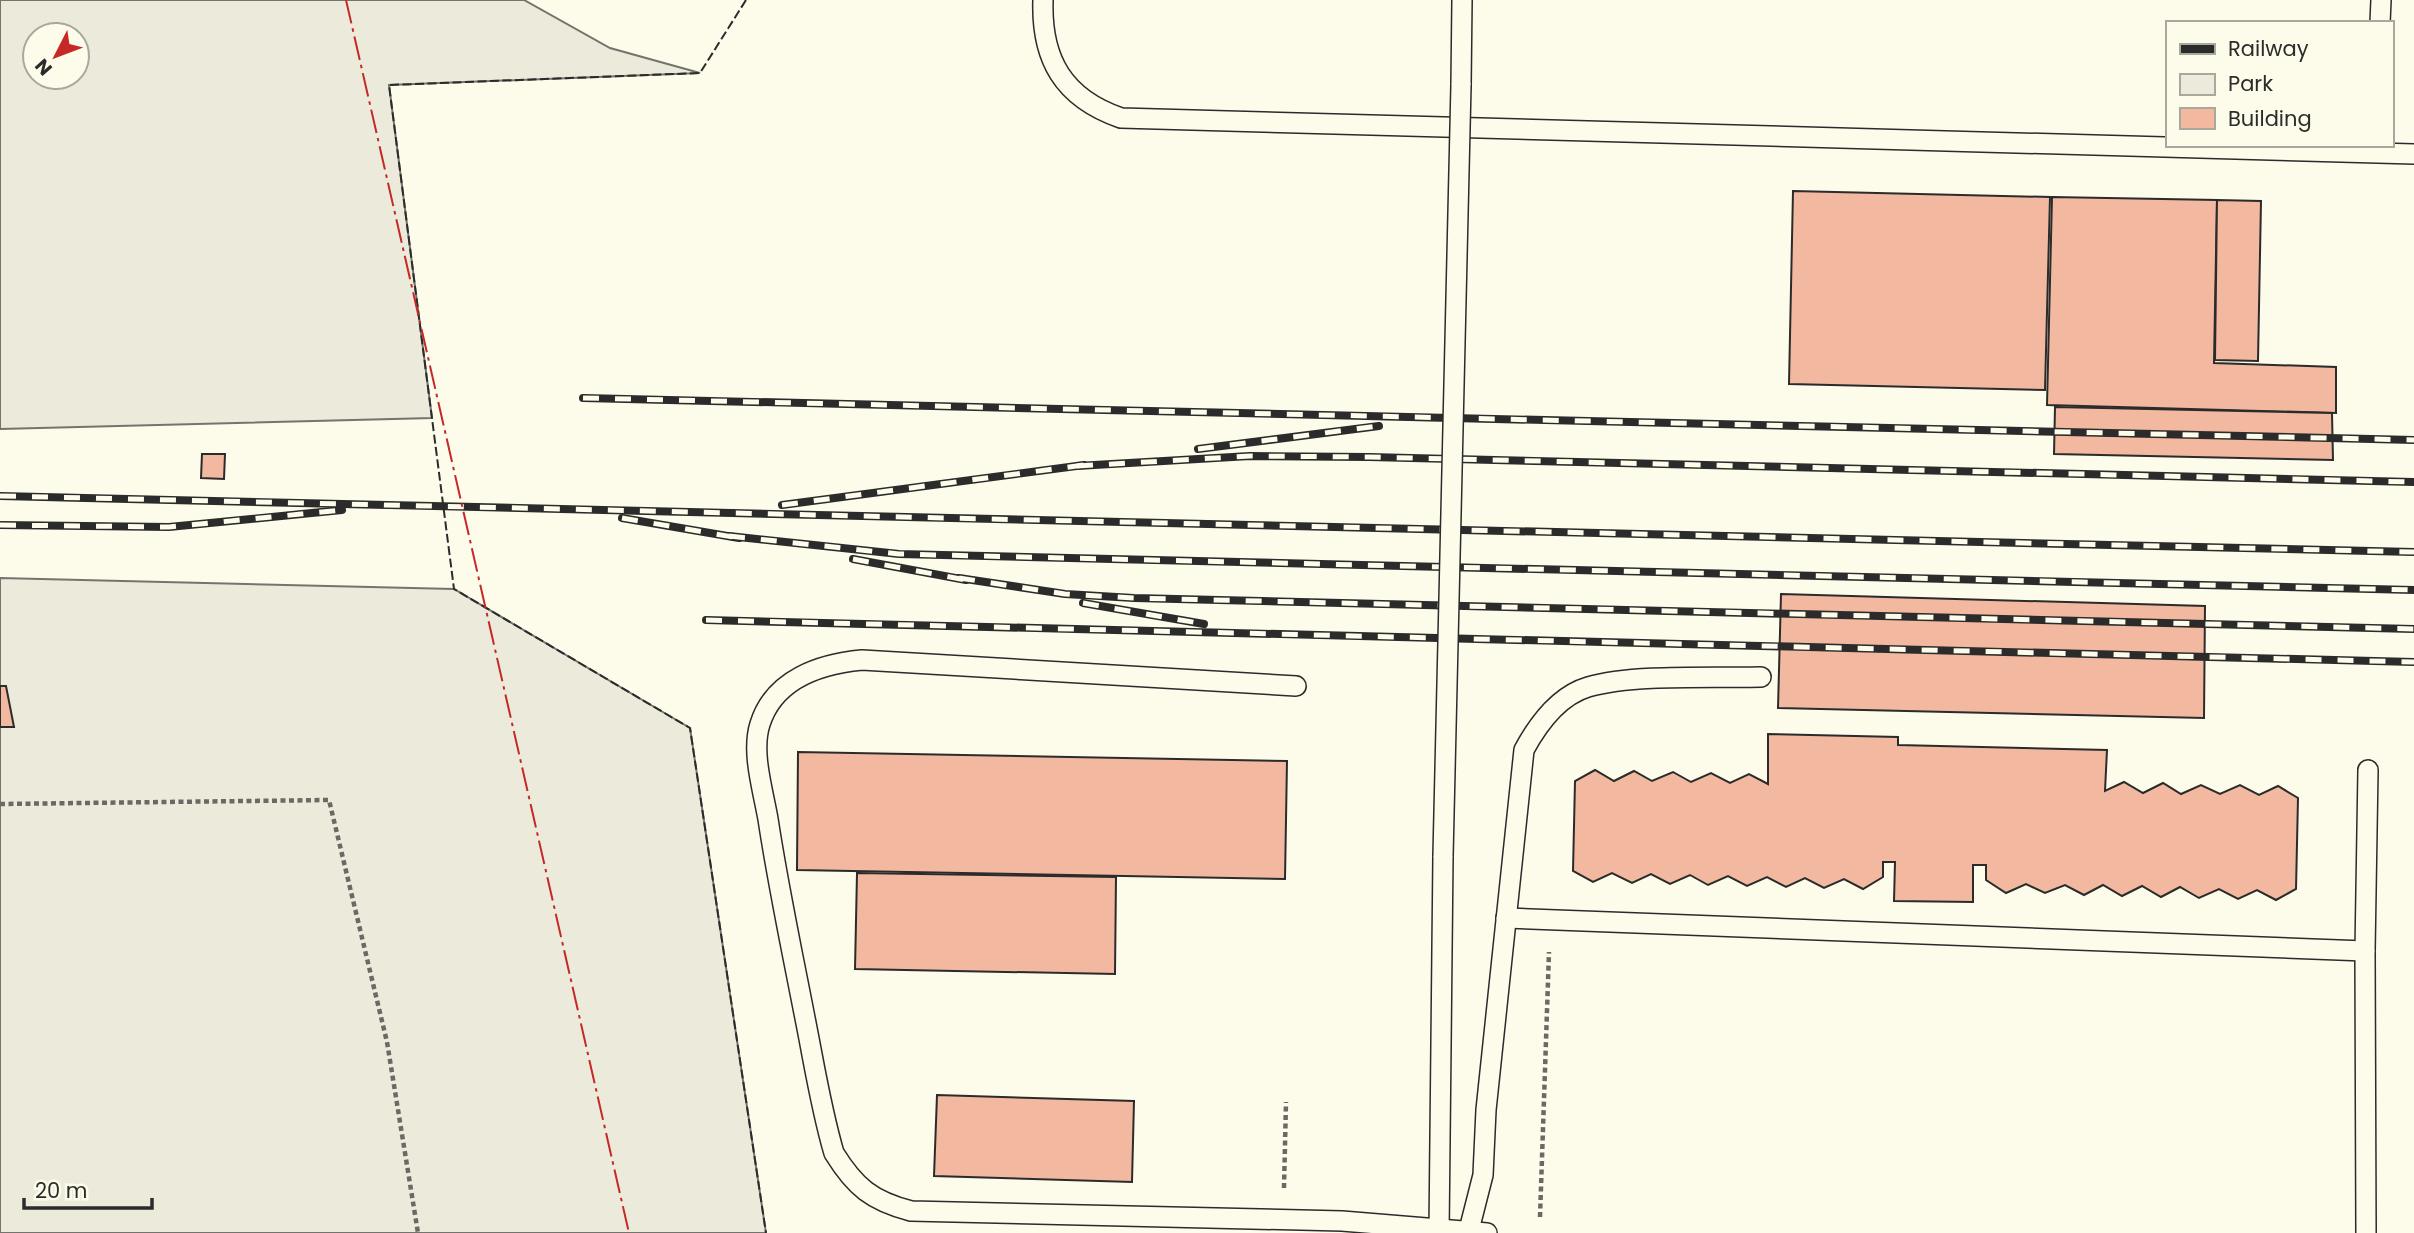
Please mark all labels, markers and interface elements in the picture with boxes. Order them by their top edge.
north arrow [21,21,91,91]
legend [2166,21,2393,147]
text: Railway [2228,34,2309,63]
text: N [29,53,59,81]
text: Park [2228,69,2273,98]
text: Building [2228,104,2312,133]
scale bar [24,1166,152,1210]
text: 20 m [35,1176,88,1205]

